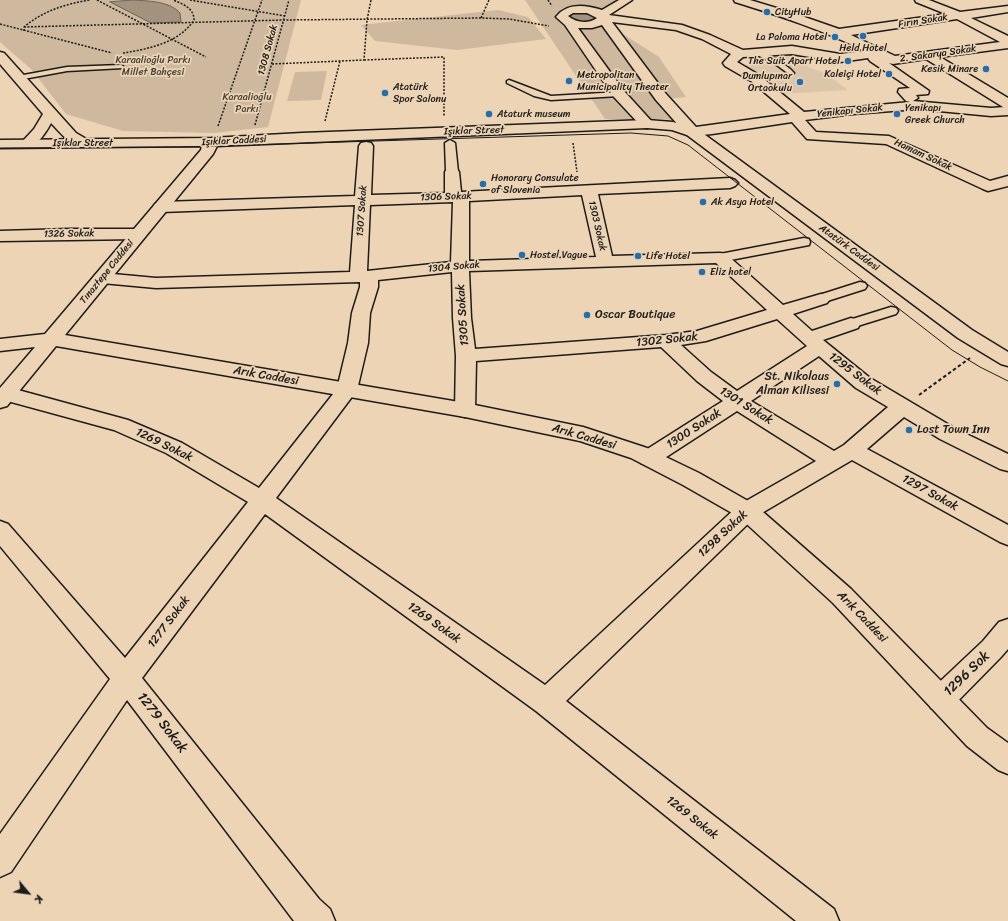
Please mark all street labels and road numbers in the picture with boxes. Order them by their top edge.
street label: Fırın Sokak [897,11,949,31]
street label: 1308 Sokak [256,23,280,77]
street label: 2. Sakarya Sokak [899,43,977,65]
street label: Yenikapı Sokak [817,102,883,120]
street label: Işıklar Street [444,124,504,138]
street label: Işıklar Caddesi [201,133,267,149]
street label: Hamam Sokak [892,136,954,174]
street label: Işıklar Street [53,137,113,149]
street label: 1307 Sokak [354,185,370,237]
street label: 1306 Sokak [420,190,472,204]
street label: 1303 Sokak [585,200,609,252]
street label: Atatürk Caddesi [817,222,881,274]
street label: 1326 Sokak [43,228,95,240]
street label: Tınaztepe Caddesi [77,237,137,307]
street label: 1304 Sokak [428,259,480,275]
street label: 1305 Sokak [454,283,472,347]
street label: 1302 Sokak [636,330,698,350]
street label: 1295 Sokak [826,350,884,398]
street label: Arık Caddesi [232,363,300,389]
street label: 1301 Sokak [717,384,775,428]
street label: 1300 Sokak [664,406,724,452]
street label: Arık Caddesi [550,421,618,453]
street label: 1269 Sokak [133,425,195,465]
street label: 1297 Sokak [899,472,961,514]
street label: 1298 Sokak [695,508,751,560]
street label: Arık Caddesi [834,588,890,646]
street label: 1277 Sokak [145,593,193,651]
street label: 1269 Sokak [405,599,463,647]
street label: 1296 Sok [940,648,994,700]
street label: 1279 Sokak [133,689,191,757]
street label: 1269 Sokak [663,793,721,843]

